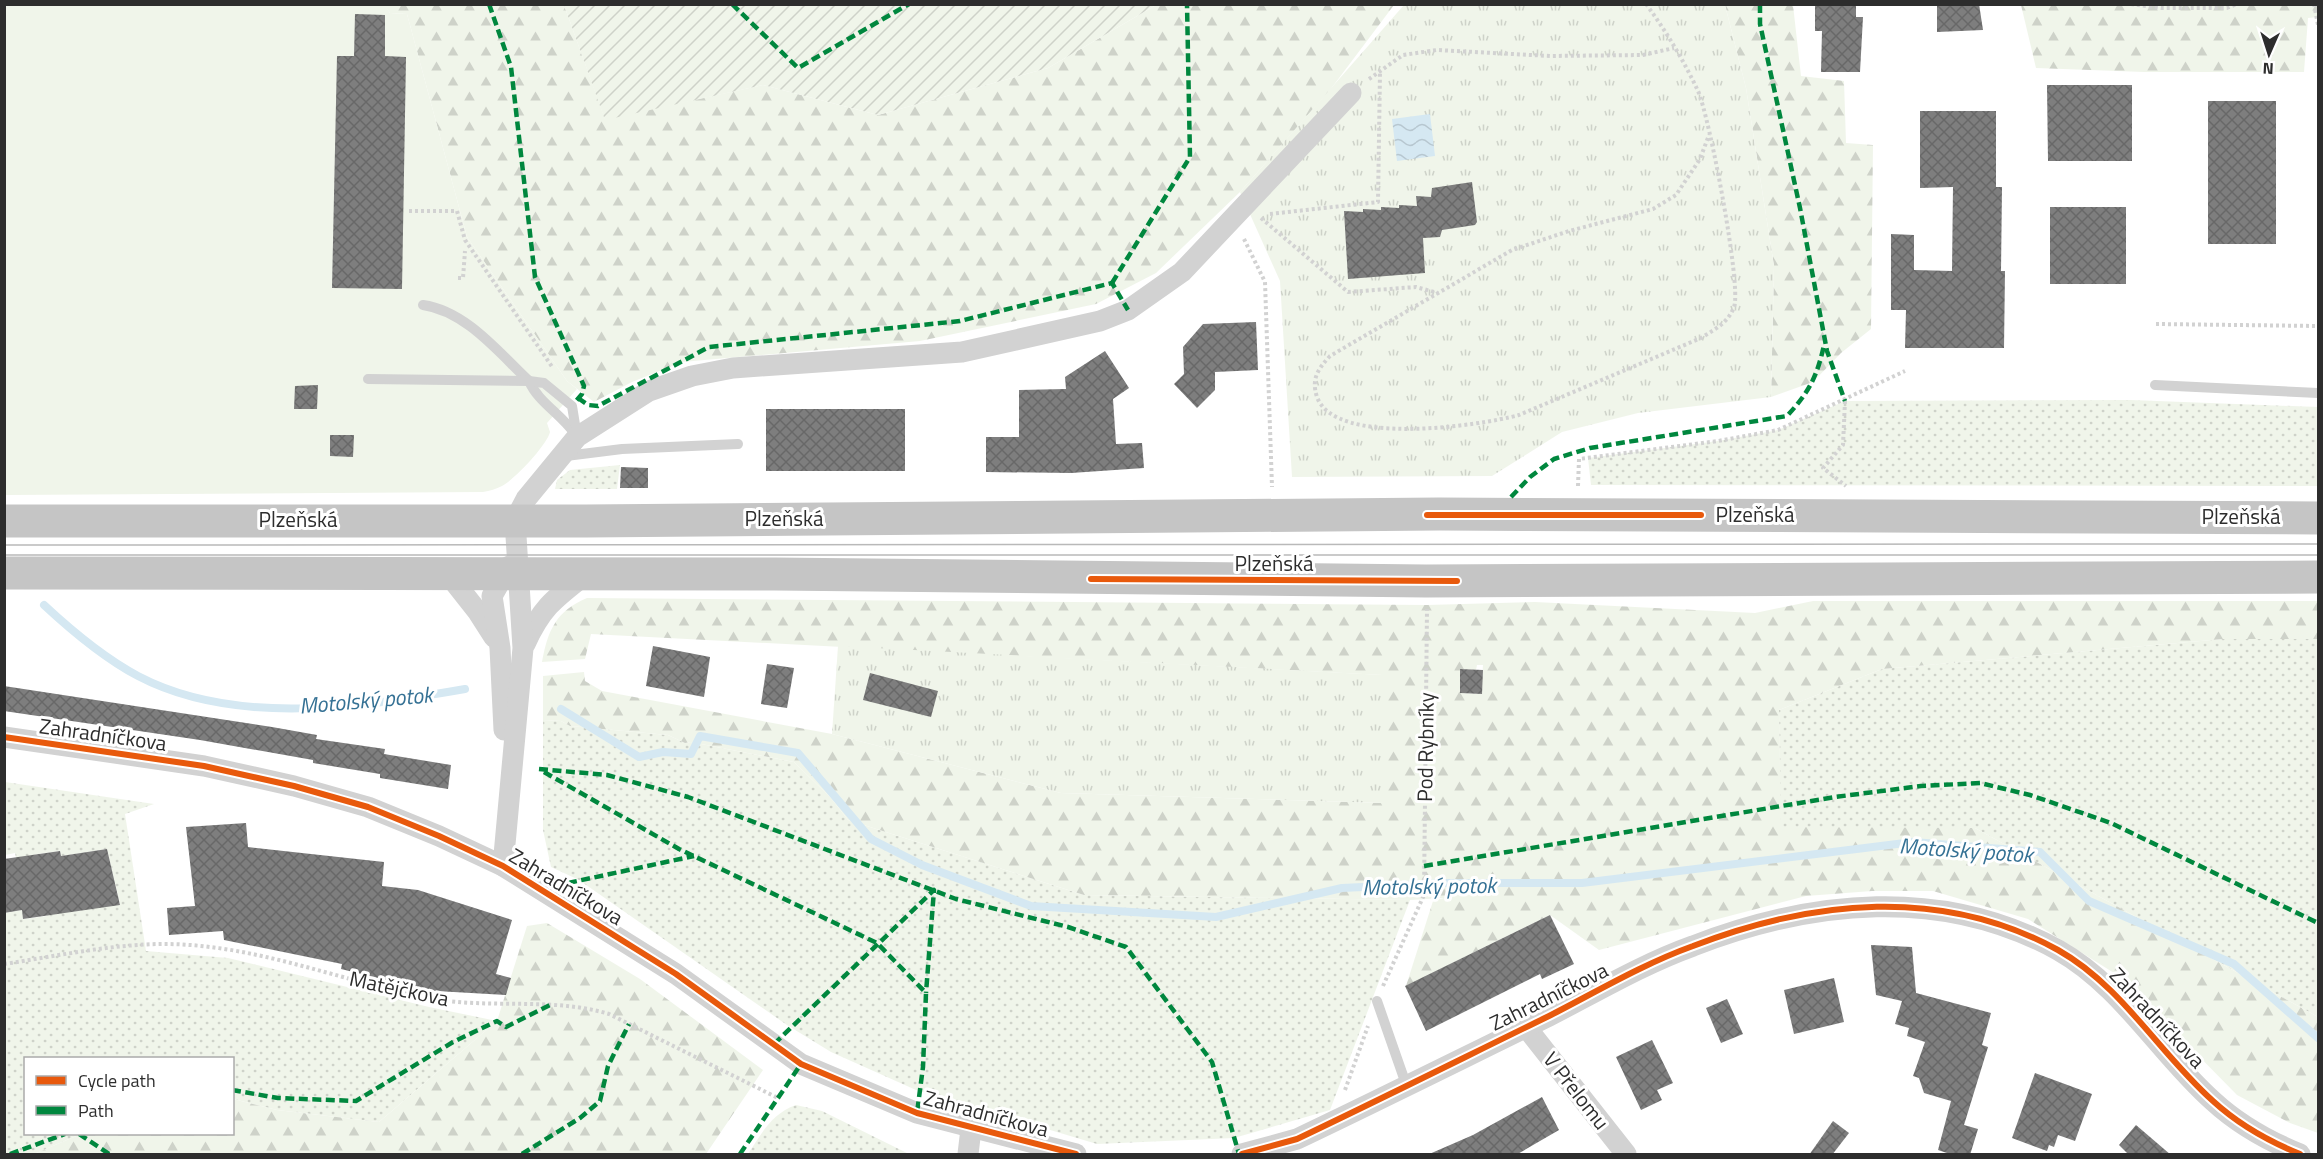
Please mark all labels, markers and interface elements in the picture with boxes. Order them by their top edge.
north arrow [2239,24,2299,84]
text: N [2262,57,2274,81]
street label: Plzeňská [1716,498,1795,530]
street label: Plzeňská [2202,500,2281,532]
street label: Plzeňská [745,502,824,534]
street label: Plzeňská [259,503,338,535]
street label: Plzeňská [1235,547,1314,579]
water label: Motolský potok [298,677,436,723]
street label: Pod Rybníky [1408,692,1442,802]
street label: Zahradníčkova [37,709,169,759]
water label: Motolský potok [1898,828,2036,872]
street label: Zahradníčkova [503,839,630,933]
water label: Motolský potok [1362,868,1498,904]
street label: Zahradníčkova [1484,953,1614,1039]
street label: Zahradníčkova [2102,960,2213,1075]
street label: Matějčkova [346,962,452,1014]
street label: V Přelomu [1536,1044,1618,1136]
legend [24,1057,234,1135]
text: Cycle path [78,1067,156,1094]
street label: Zahradníčkova [920,1081,1053,1145]
text: Path [78,1097,114,1124]

